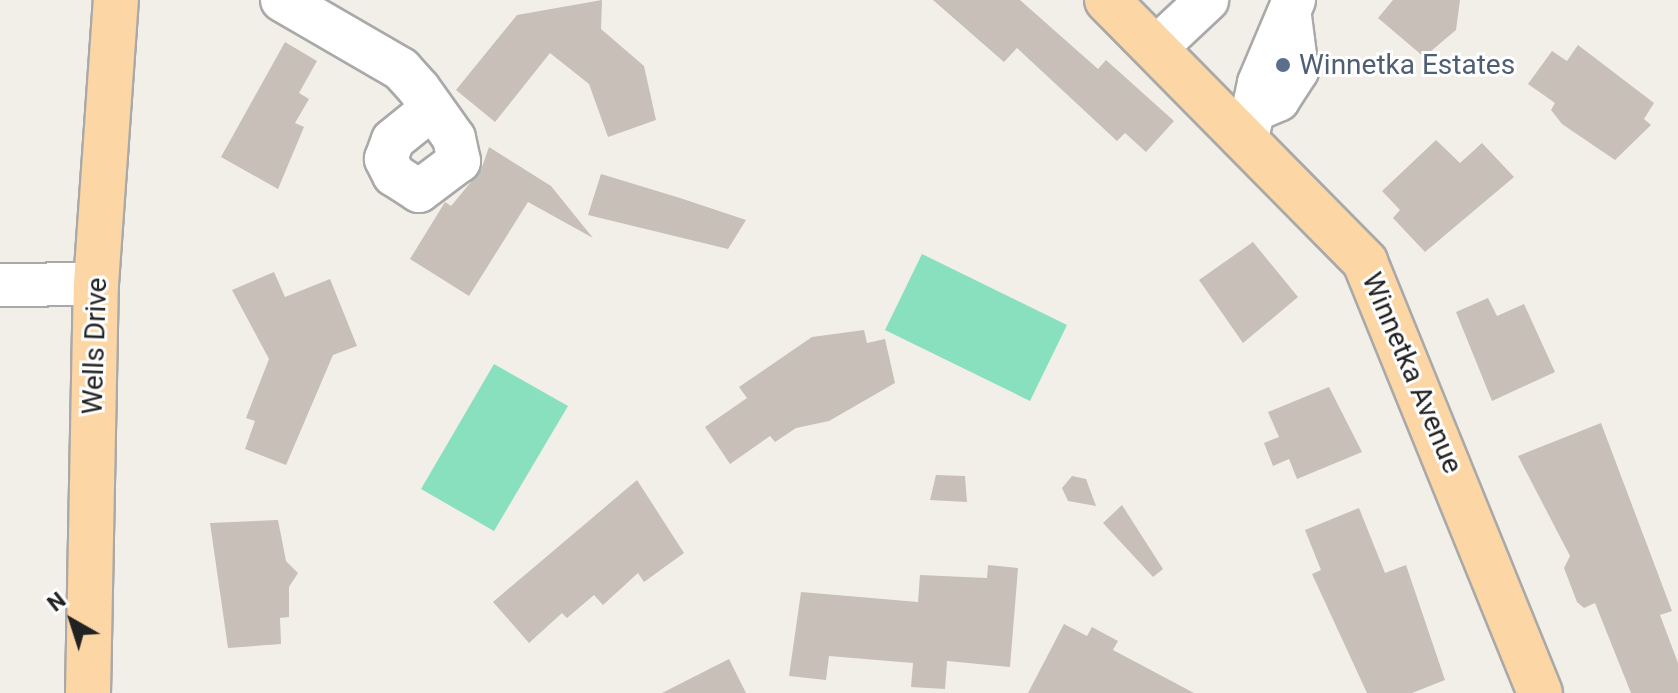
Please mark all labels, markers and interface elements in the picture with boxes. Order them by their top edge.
place label: Winnetka Estates [1299,48,1515,82]
marker: Winnetka Estates [1274,56,1292,74]
street label: Winnetka Avenue [1355,268,1469,478]
street label: Wells Drive [76,277,114,415]
north arrow [32,581,112,661]
text: N [43,587,70,617]

